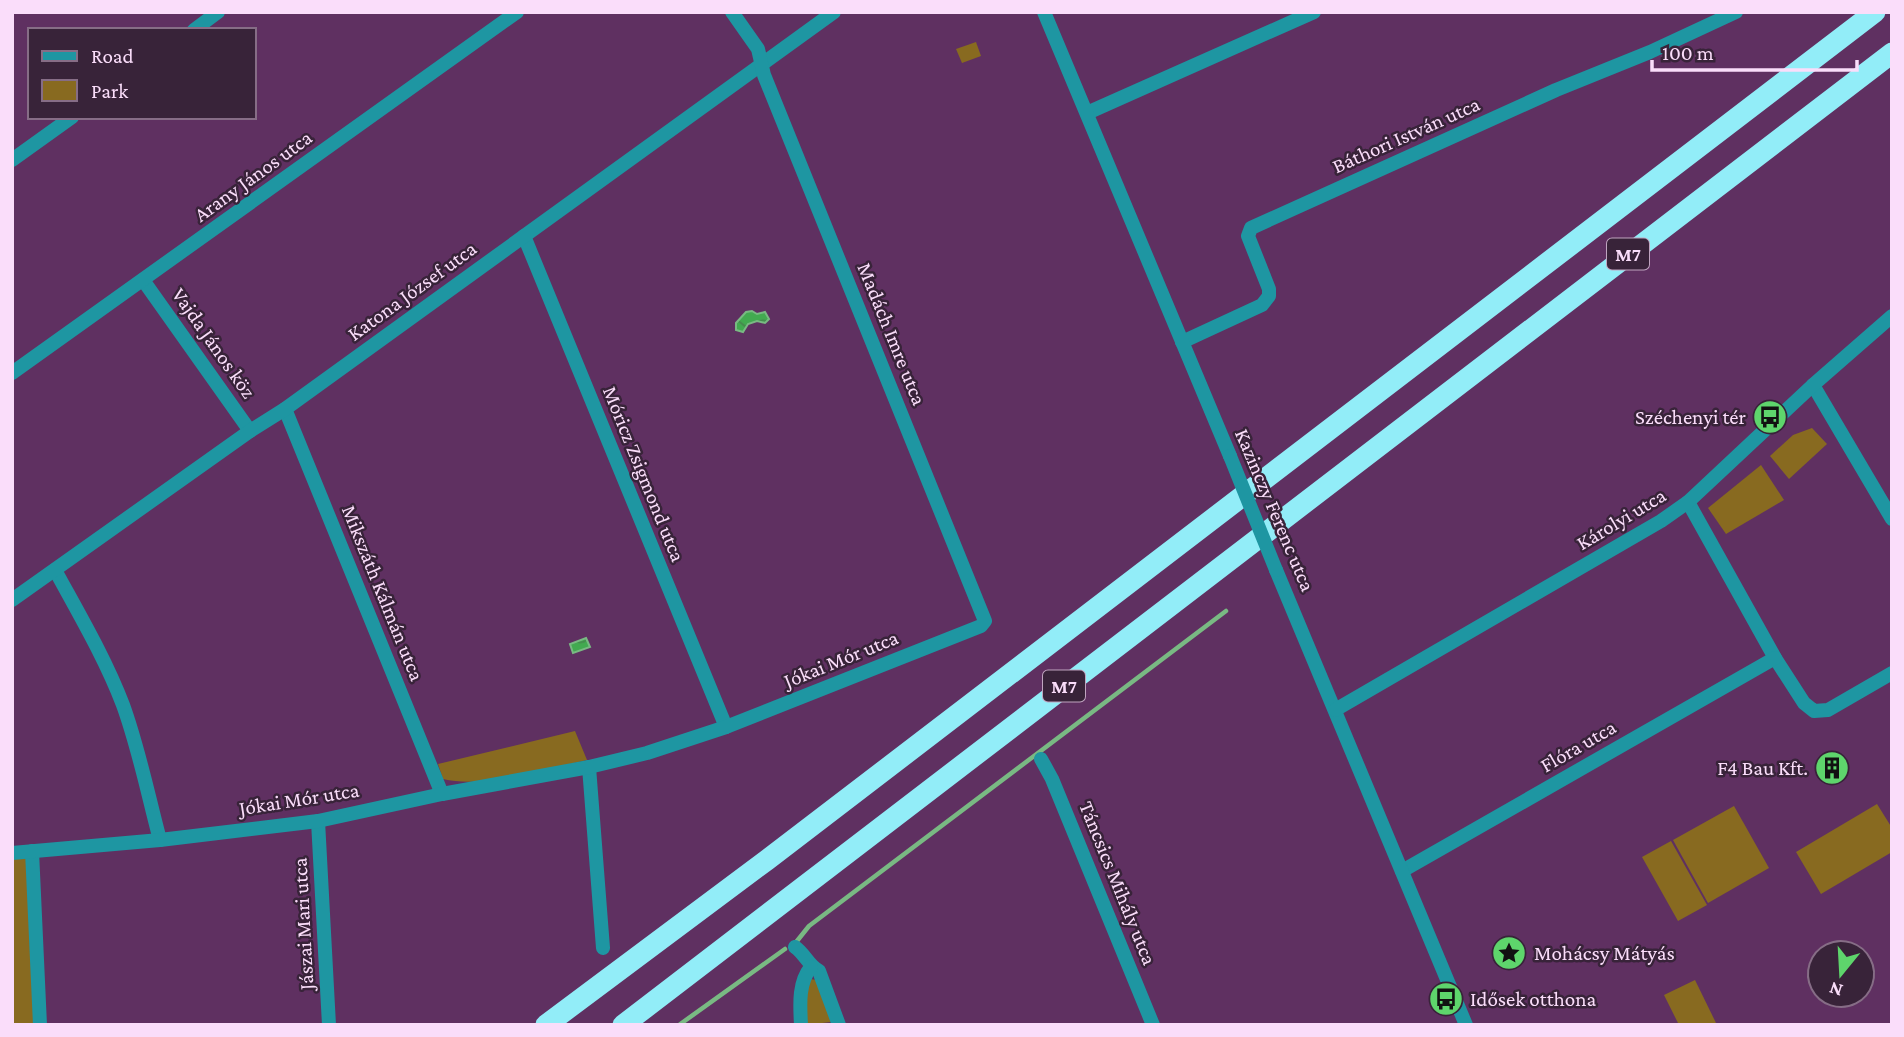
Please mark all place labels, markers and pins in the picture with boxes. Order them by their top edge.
bus stop icon: Széchenyi tér [1751,398,1789,436]
place label: Széchenyi tér [1635,405,1747,429]
building icon: F4 Bau Kft. [1813,749,1851,787]
place label: F4 Bau Kft. [1717,756,1808,780]
place icon: Mohácsy Mátyás [1490,934,1528,972]
place label: Mohácsy Mátyás [1534,941,1675,965]
bus stop icon: Idősek otthona [1427,980,1465,1018]
place label: Idősek otthona [1470,987,1597,1011]

